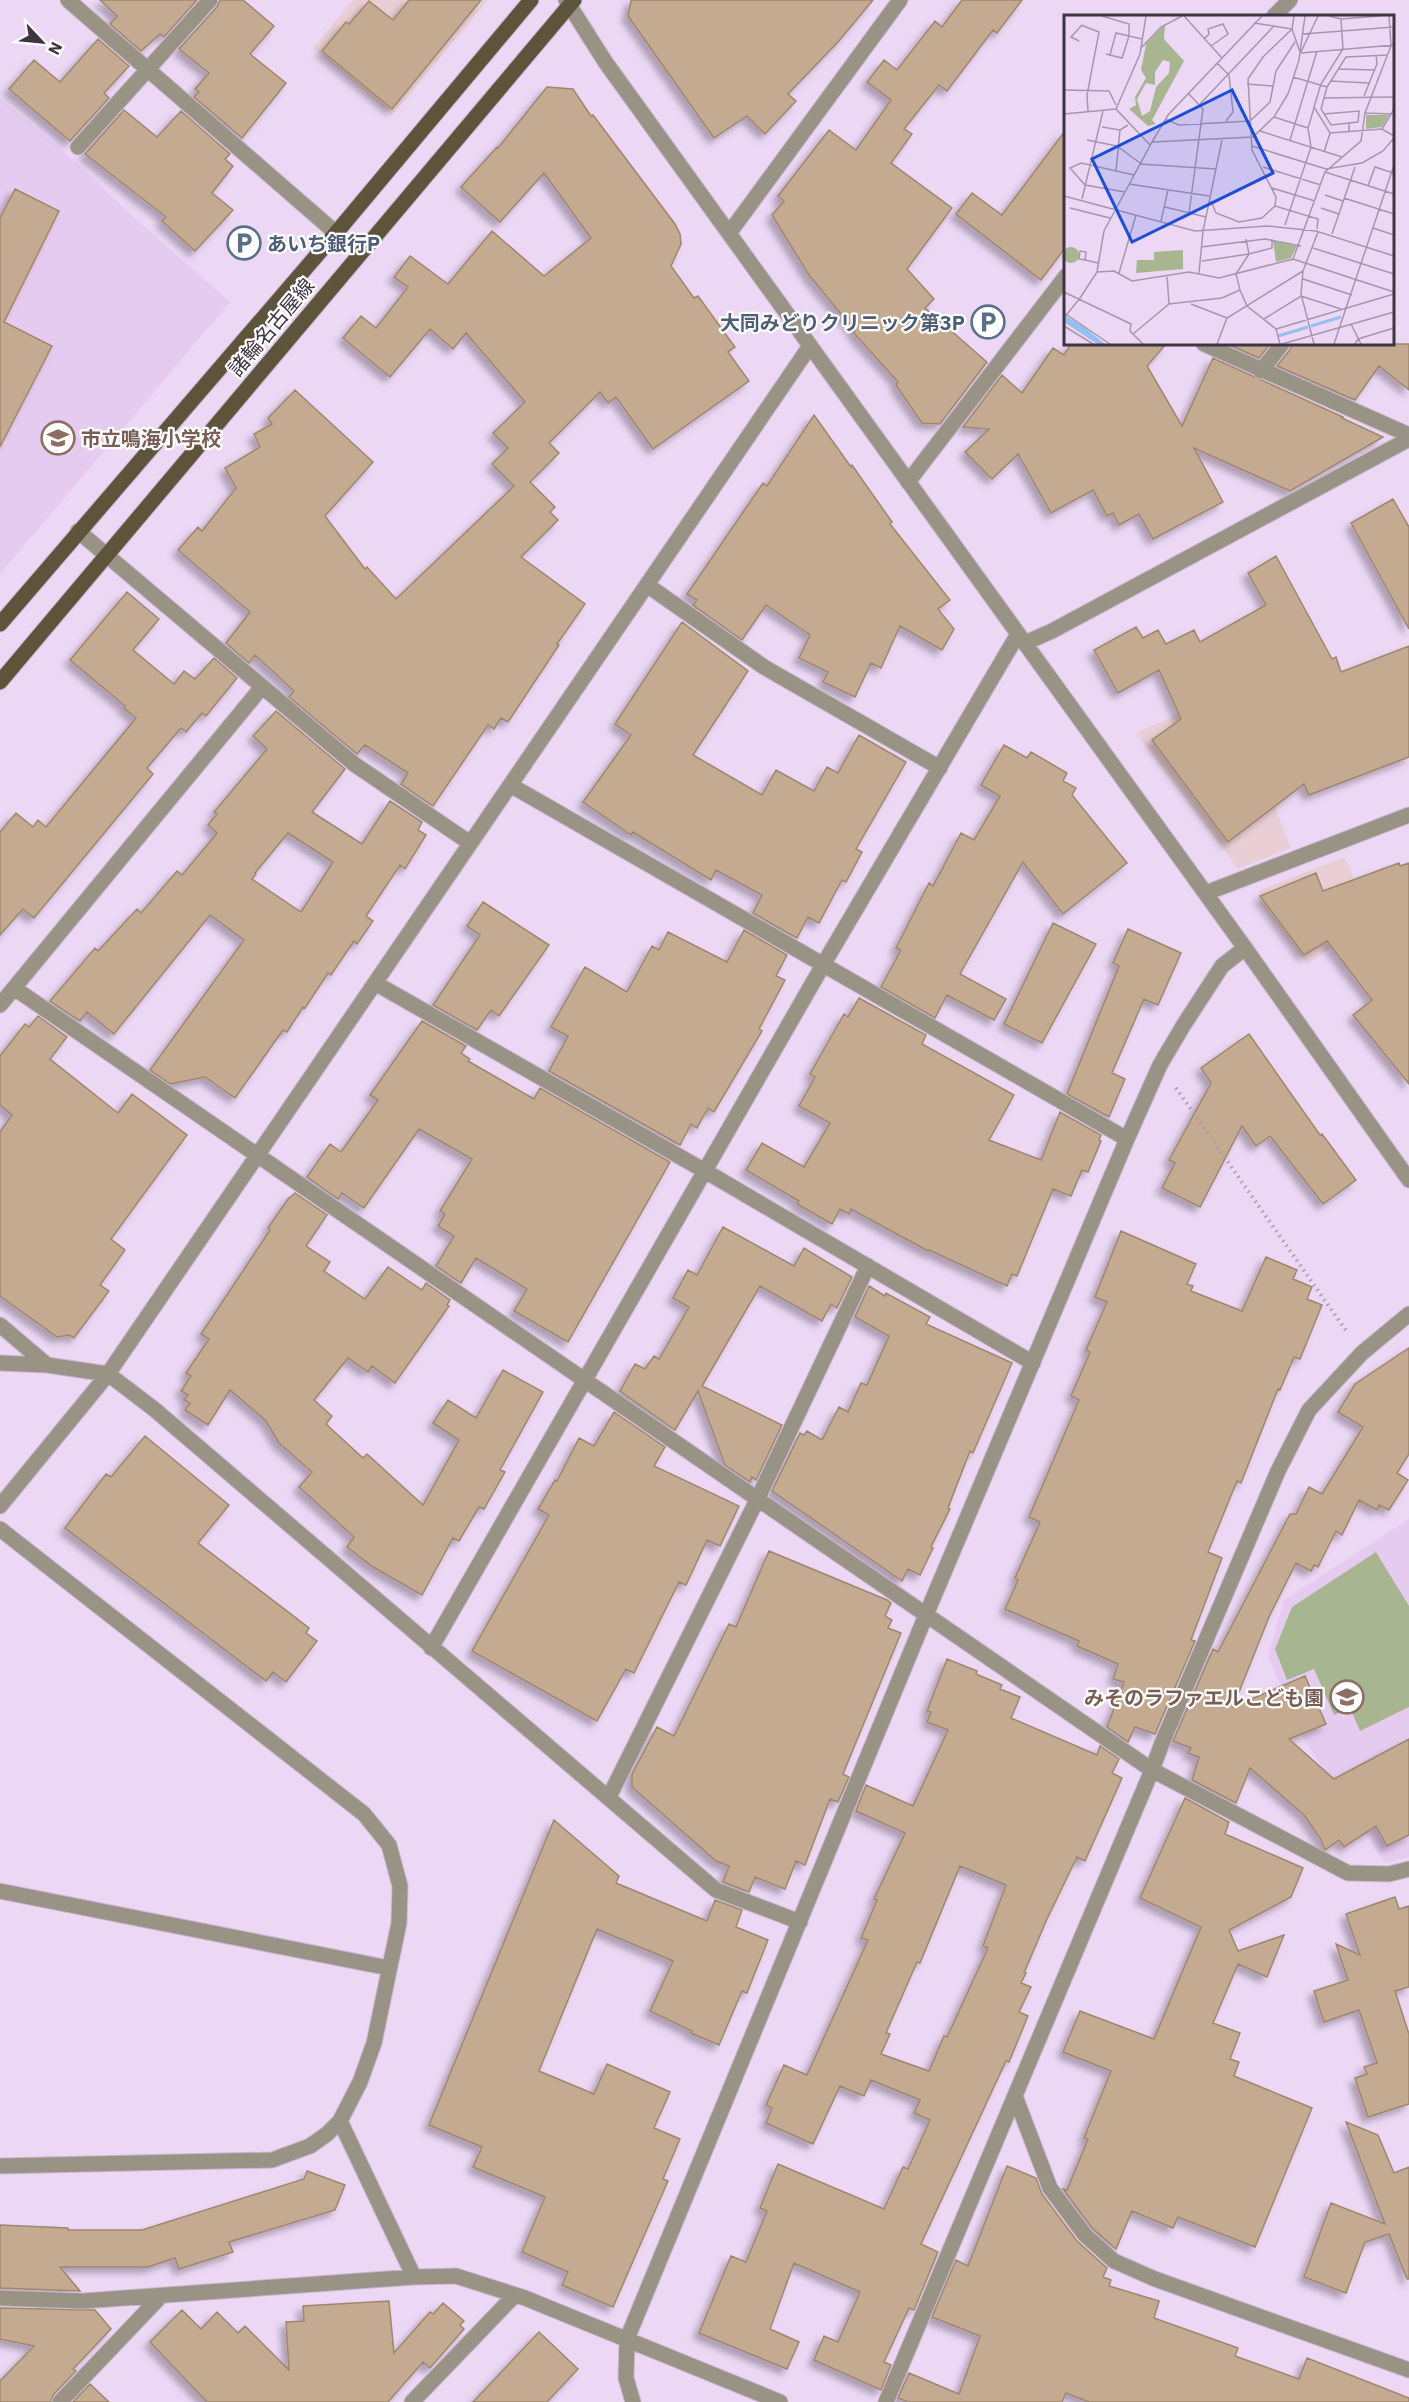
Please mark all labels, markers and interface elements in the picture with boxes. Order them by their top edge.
north arrow [12,12,72,72]
inset map [1064,15,1394,345]
text: N [44,39,67,58]
parking icon: あいち銀行P [226,225,262,261]
place label: あいち銀行P [267,230,380,257]
street label: 諸輪名古屋線 [222,272,320,382]
parking icon: 大同みどりクリニック第3P [970,304,1006,340]
place label: 大同みどりクリニック第3P [720,309,965,336]
school or university icon: 市立鳴海小学校 [40,420,76,456]
place label: 市立鳴海小学校 [81,425,221,452]
school or university icon: みそのラファエルこども園 [1329,1679,1365,1715]
place label: みそのラファエルこども園 [1084,1684,1324,1711]

